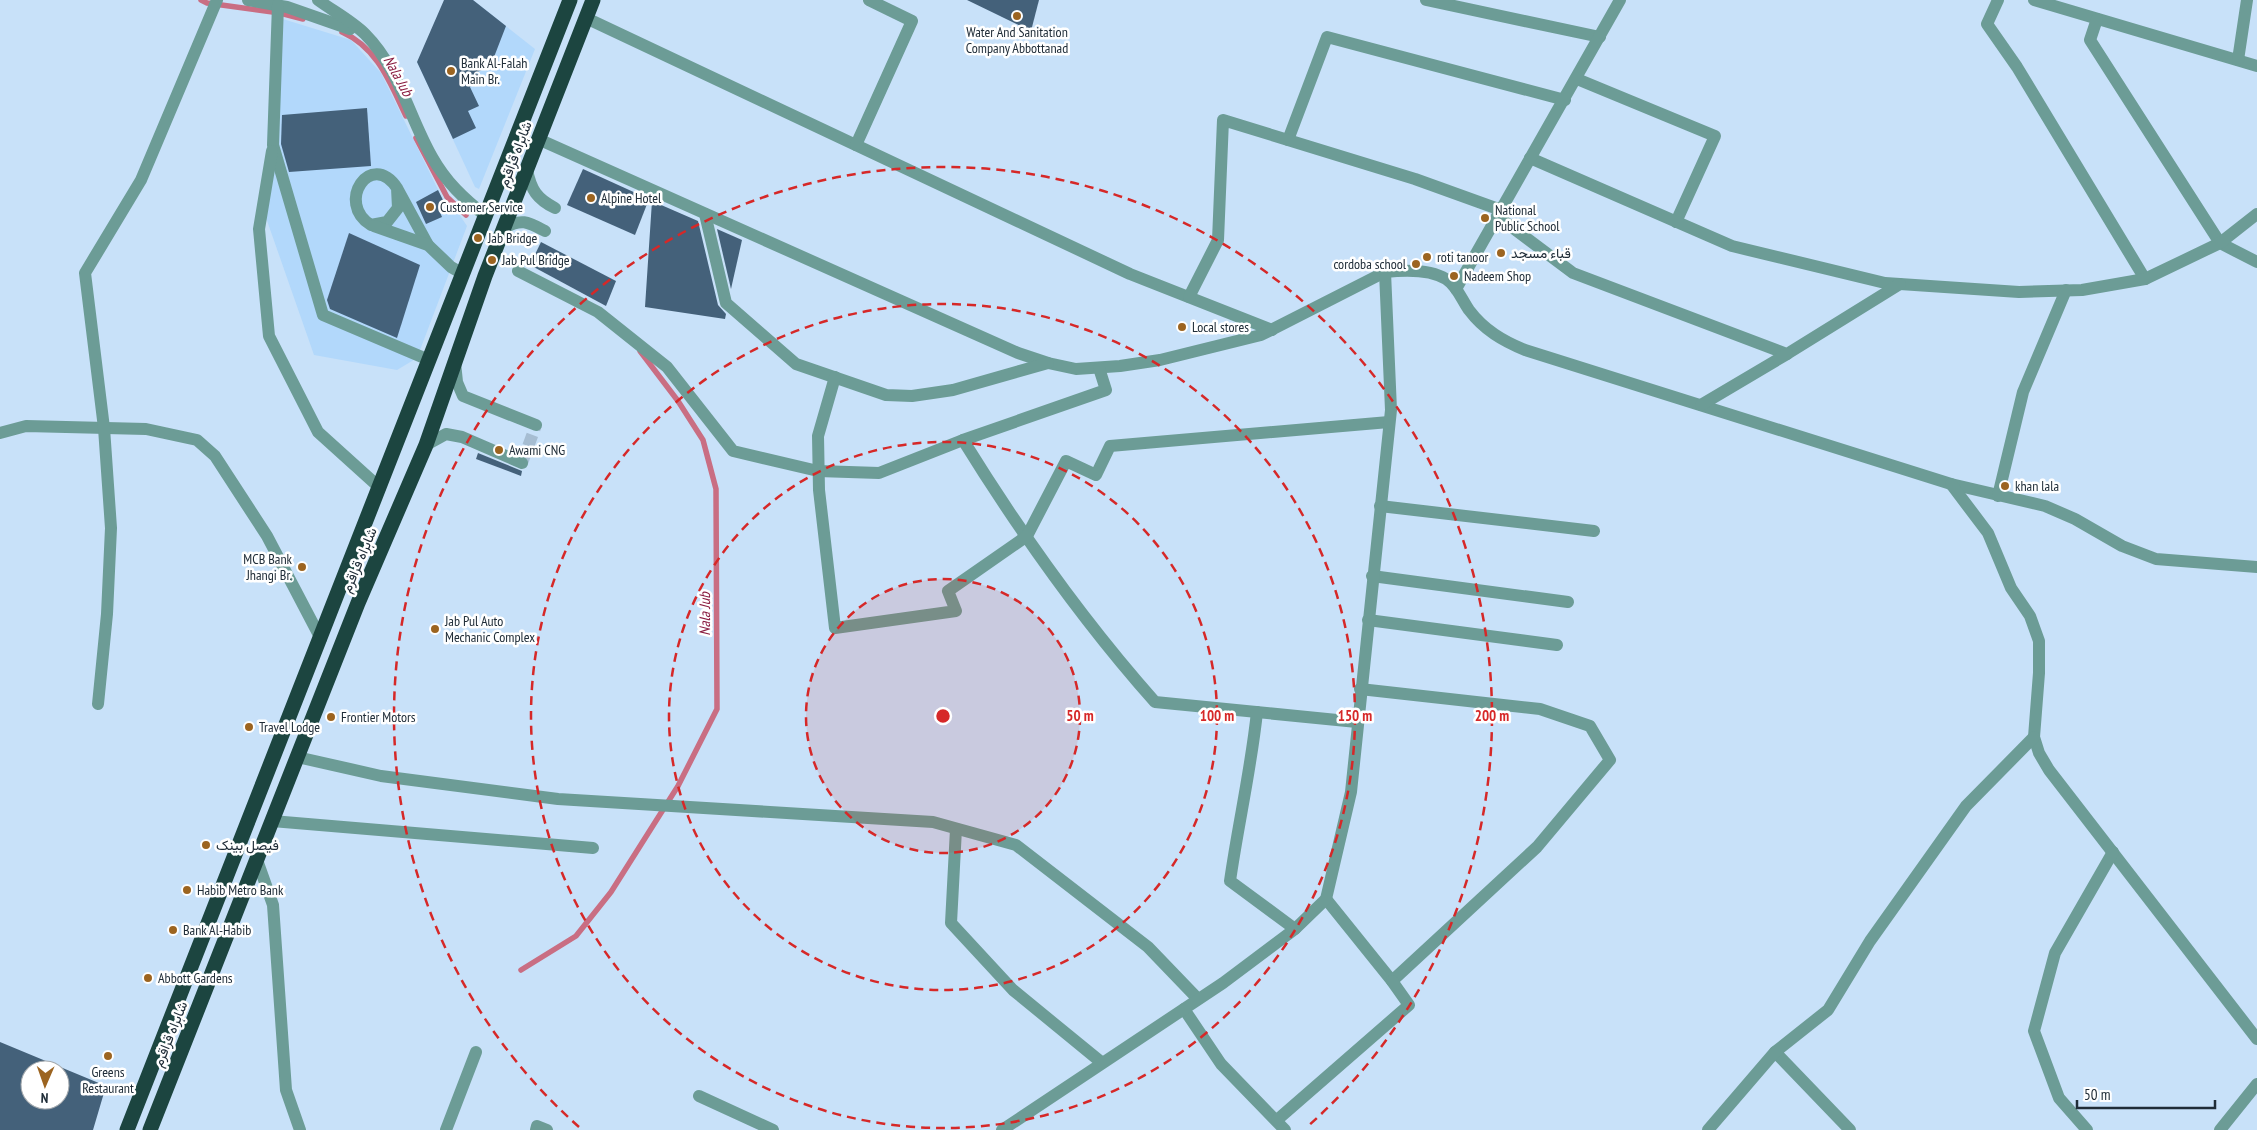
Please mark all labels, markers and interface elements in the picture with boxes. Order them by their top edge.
marker: Water And Sanitation Company Abbottanad [1011,10,1023,22]
place label: Water And Sanitation Company Abbottanad [966,23,1068,57]
water label: Nala Jub [380,52,418,101]
place label: Bank Al-Falah Main Br. [461,54,527,88]
marker: Bank Al-Falah Main Br. [445,65,457,77]
street label: شاہراہ قراقرم [494,119,537,190]
place label: Alpine Hotel [601,189,662,207]
marker: Alpine Hotel [585,192,597,204]
place label: Customer Service [440,198,523,216]
marker: Customer Service [424,201,436,213]
place label: National Public School [1495,201,1560,235]
marker: National Public School [1479,212,1491,224]
place label: Jab Bridge [487,229,538,247]
marker: Jab Bridge [472,232,484,244]
place label: قباء مسجد [1511,244,1571,262]
marker: قباء مسجد [1495,247,1507,259]
place label: roti tanoor [1437,248,1488,266]
place label: Jab Pul Bridge [501,251,570,269]
marker: roti tanoor [1421,251,1433,263]
marker: Jab Pul Bridge [486,254,498,266]
place label: cordoba school [1333,255,1407,273]
marker: cordoba school [1410,258,1422,270]
place label: Nadeem Shop [1464,267,1531,285]
marker: Nadeem Shop [1448,270,1460,282]
place label: Local stores [1192,318,1249,336]
marker: Local stores [1176,321,1188,333]
place label: Awami CNG [509,441,565,459]
marker: Awami CNG [493,444,505,456]
place label: khan lala [2015,477,2059,495]
marker: khan lala [1999,480,2011,492]
street label: شاہراہ قراقرم [337,525,382,596]
place label: MCB Bank Jhangi Br. [243,550,293,584]
marker: MCB Bank Jhangi Br. [296,561,308,573]
water label: Nala Jub [695,591,714,636]
place label: Jab Pul Auto Mechanic Complex [444,612,535,646]
marker: Jab Pul Auto Mechanic Complex [429,623,441,635]
text: 50 m [1066,706,1094,725]
text: 100 m [1200,706,1234,725]
text: 150 m [1338,706,1372,725]
text: 200 m [1475,706,1509,725]
centre of rings [934,707,952,725]
place label: Frontier Motors [341,708,416,726]
marker: Frontier Motors [325,711,337,723]
place label: Travel Lodge [259,718,320,736]
marker: Travel Lodge [243,721,255,733]
place label: فیصل بینک [216,836,279,854]
marker: فیصل بینک [200,839,212,851]
place label: Habib Metro Bank [197,881,284,899]
marker: Habib Metro Bank [181,884,193,896]
place label: Bank Al-Habib [183,921,251,939]
marker: Bank Al-Habib [167,924,179,936]
place label: Abbott Gardens [158,969,233,987]
marker: Abbott Gardens [142,972,154,984]
street label: شاہراہ قراقرم [149,999,192,1070]
marker: Greens Restaurant [102,1050,114,1062]
north arrow [20,1060,70,1110]
place label: Greens Restaurant [82,1063,134,1097]
scale bar [2077,1078,2214,1110]
text: 50 m [2084,1085,2110,1104]
text: N [40,1089,49,1107]

